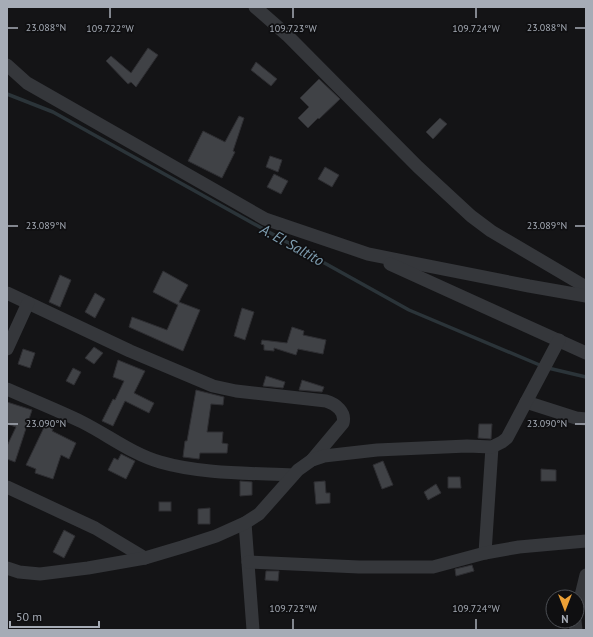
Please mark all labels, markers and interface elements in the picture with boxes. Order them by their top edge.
text: 23.088°N [26,21,66,34]
text: 23.088°N [527,21,567,34]
text: 109.722°W [86,22,134,35]
text: 109.723°W [269,22,317,35]
text: 109.724°W [452,22,500,35]
text: 23.089°N [26,219,66,232]
water label: A. El Saltito [256,219,327,270]
text: 23.089°N [527,219,567,232]
text: 23.090°N [26,417,66,430]
text: 23.090°N [527,417,567,430]
north arrow [545,589,585,629]
text: 109.723°W [269,602,317,615]
text: 109.724°W [452,602,500,615]
scale bar [10,603,99,629]
text: 50 m [16,609,42,624]
text: N [561,612,569,626]

